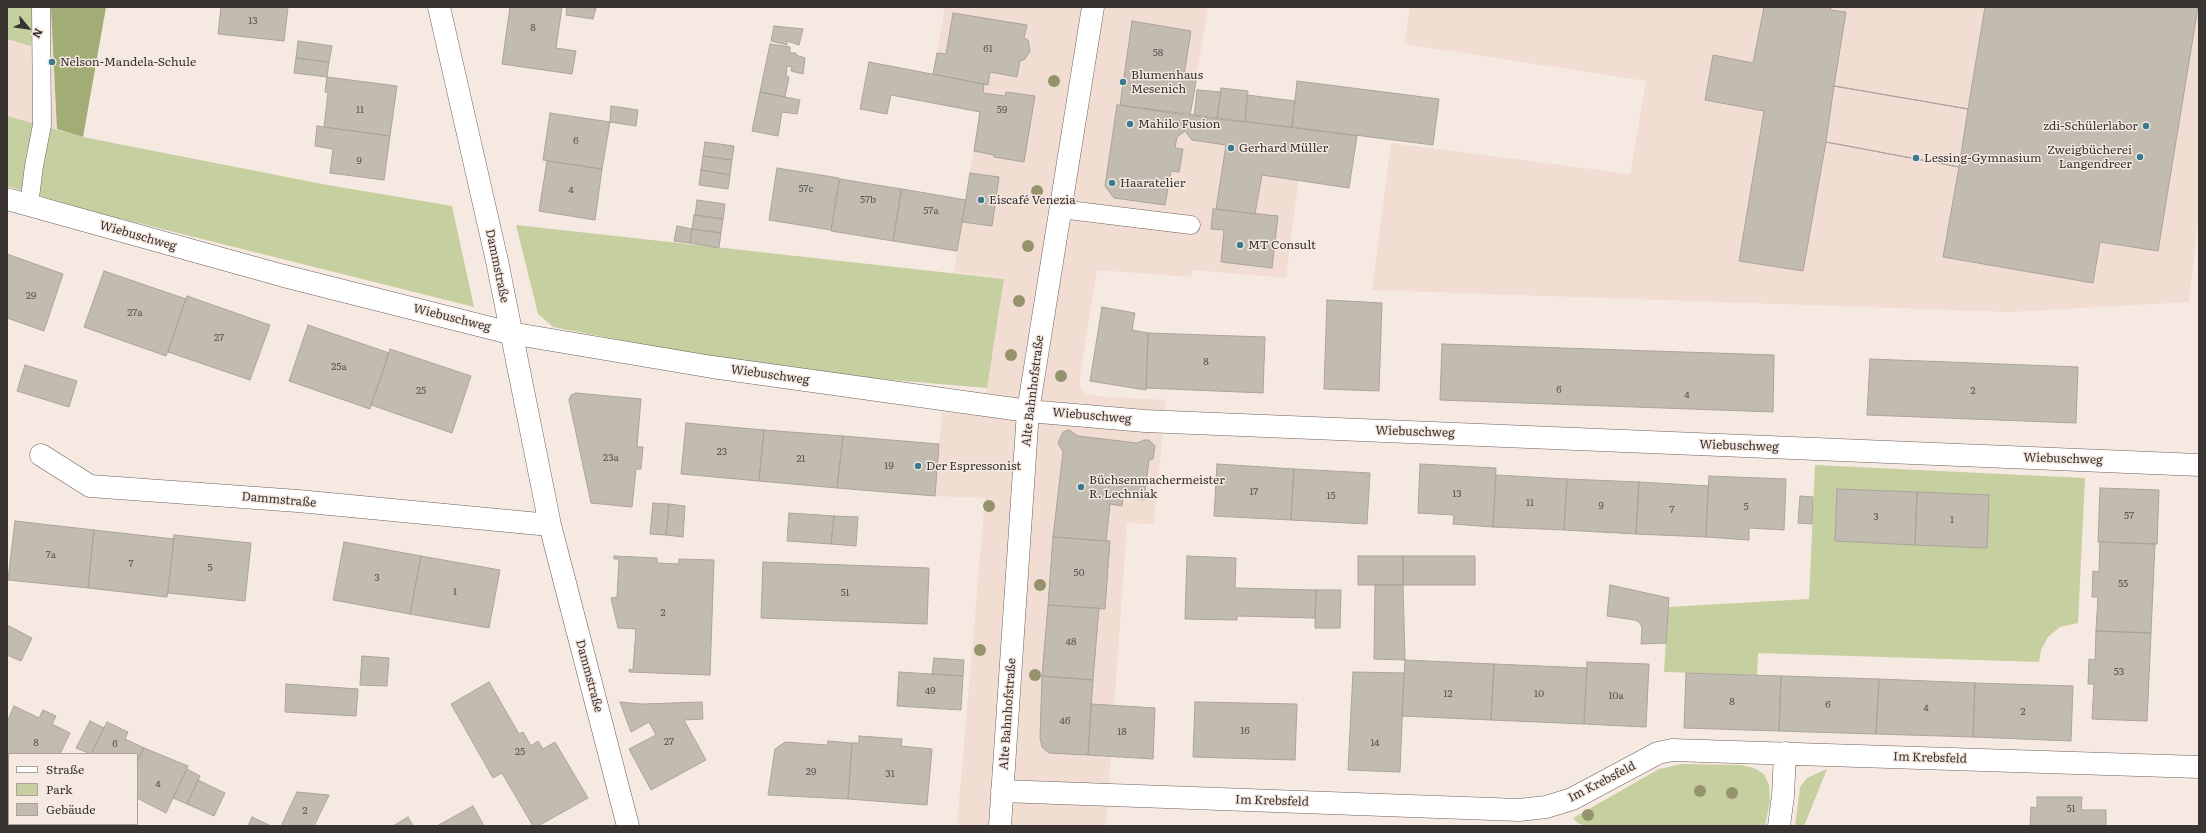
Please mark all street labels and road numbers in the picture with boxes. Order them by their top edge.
street label: Wiebuschweg [98,218,178,254]
street label: Dammstraße [482,228,512,304]
street label: Wiebuschweg [412,301,492,335]
street label: Alte Bahnhofstraße [1019,334,1047,448]
street label: Wiebuschweg [730,362,810,388]
street label: Wiebuschweg [1052,405,1132,427]
street label: Wiebuschweg [1375,423,1455,441]
street label: Wiebuschweg [1699,437,1779,455]
street label: Wiebuschweg [2023,450,2103,468]
street label: Dammstraße [241,490,317,510]
street label: Dammstraße [572,638,606,714]
street label: Alte Bahnhofstraße [997,658,1019,770]
street label: Im Krebsfeld [1893,750,1967,766]
street label: Im Krebsfeld [1566,759,1638,805]
street label: Im Krebsfeld [1235,793,1309,809]

